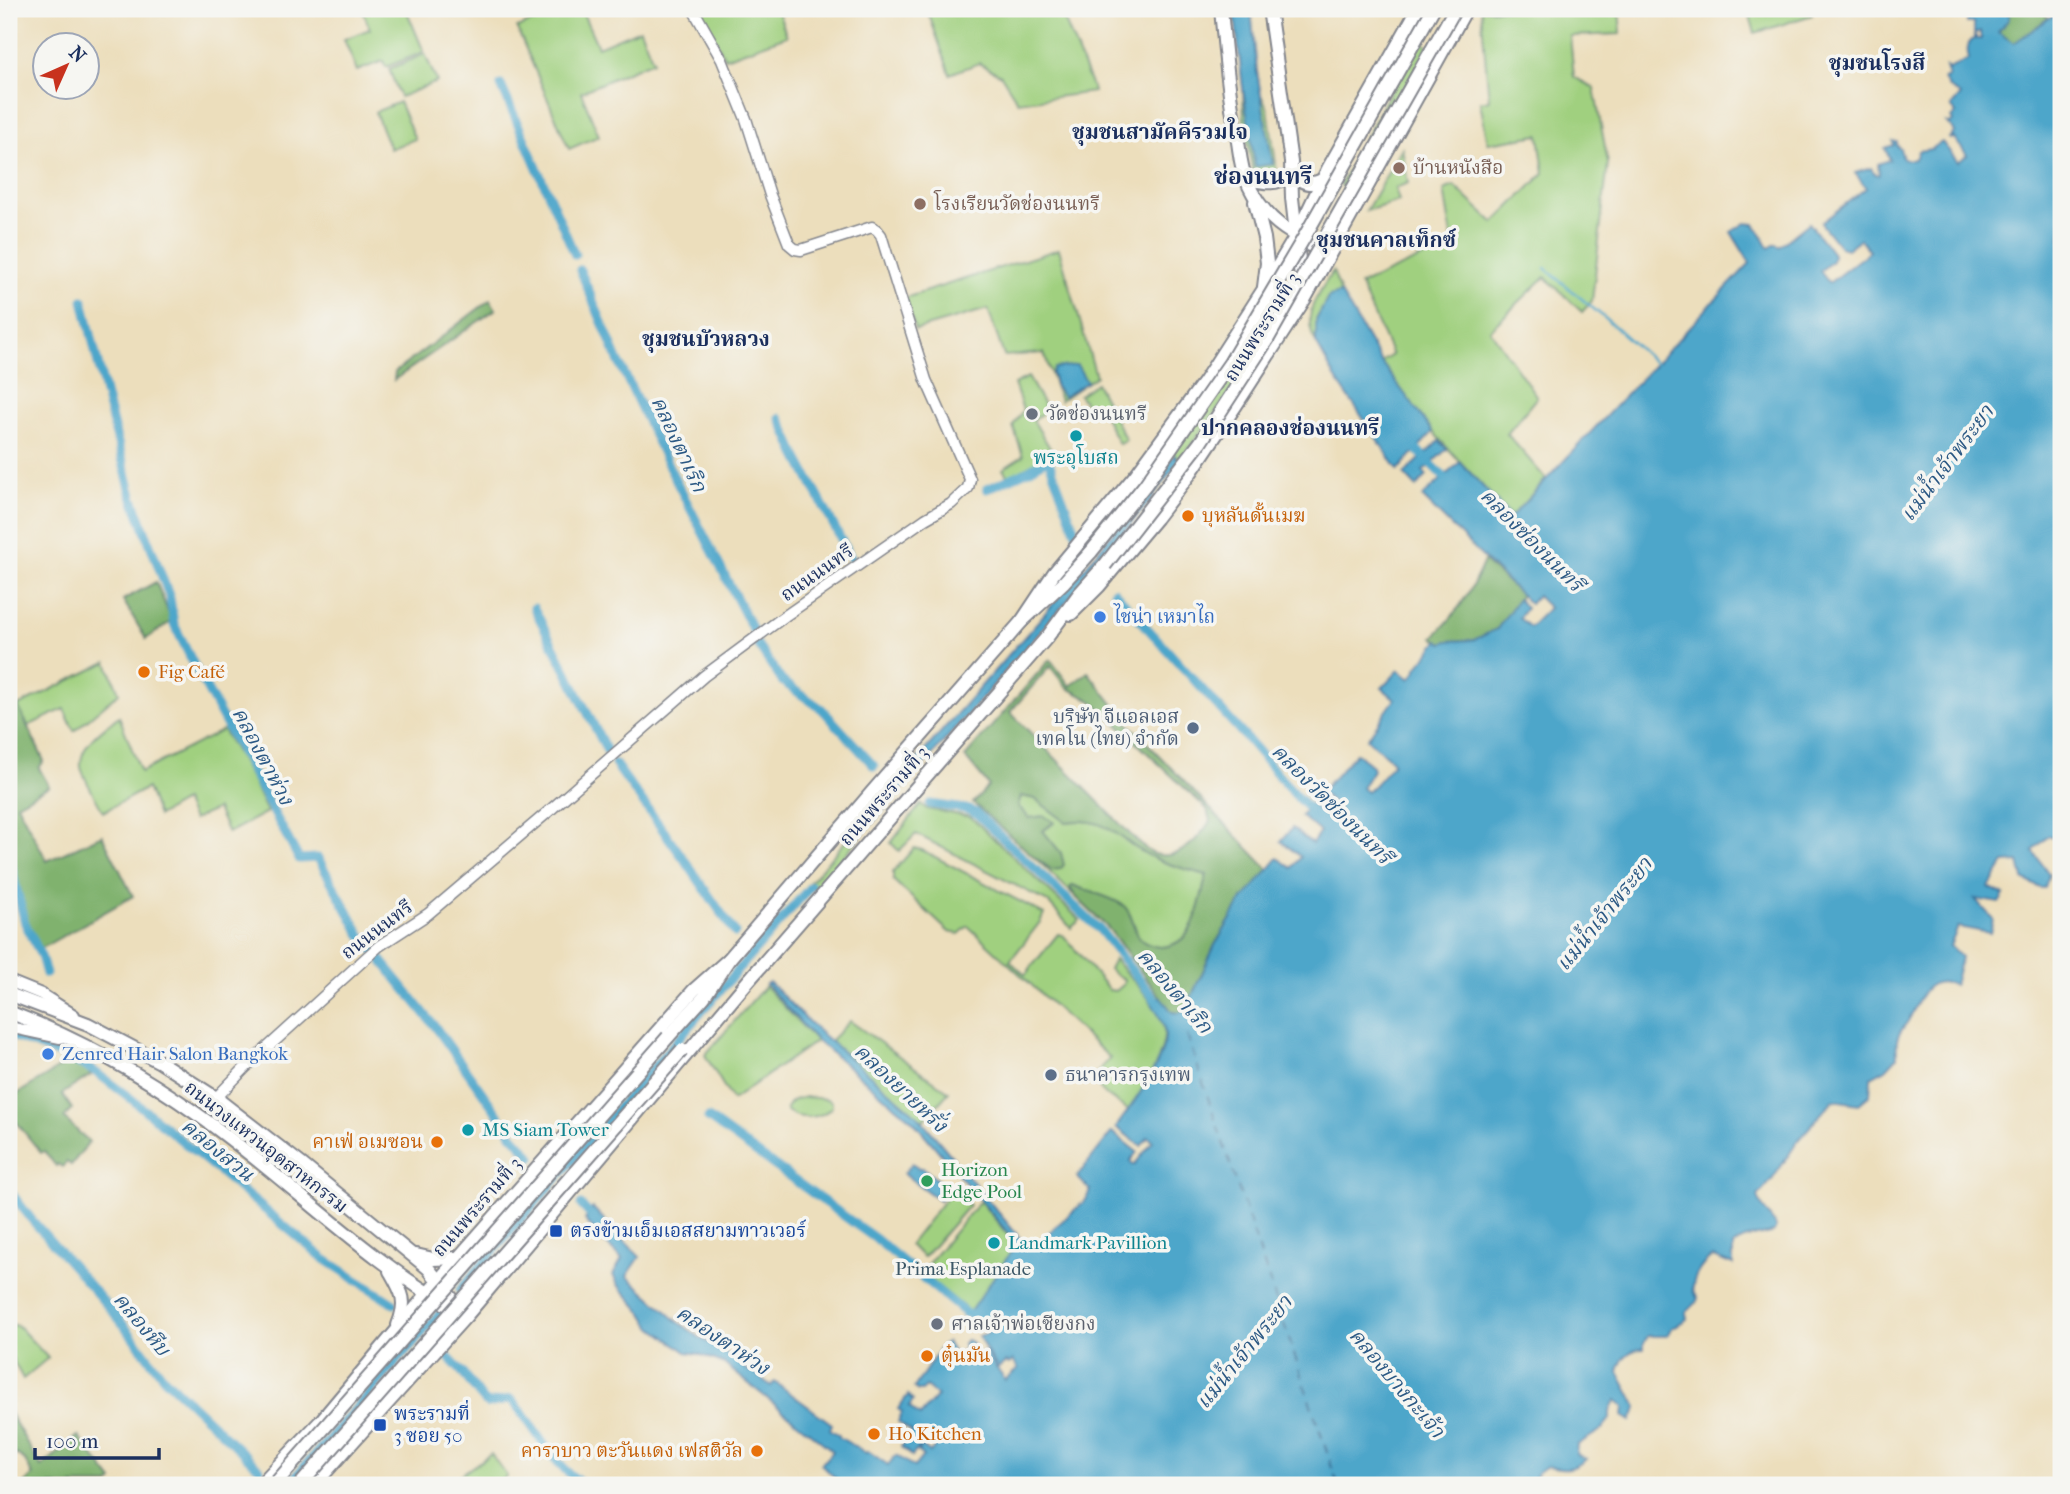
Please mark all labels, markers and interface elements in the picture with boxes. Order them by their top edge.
north arrow [32,32,102,102]
text: N [64,42,91,68]
district label: ชุมชนโรงสี [1829,48,1925,77]
district label: ชุมชนสามัคคีรวมใจ [1072,117,1248,146]
place label: บ้านหนังสือ [1413,157,1503,179]
marker: บ้านหนังสือ [1391,160,1407,176]
district label: ช่องนนทรี [1214,163,1312,190]
place label: โรงเรียนวัดช่องนนทรี [933,189,1100,215]
marker: โรงเรียนวัดช่องนนทรี [912,196,928,212]
district label: ชุมชนคาลเท็กซ์ [1316,228,1457,254]
street label: ถนนพระรามที่ 3 [1216,266,1304,386]
district label: ชุมชนบัวหลวง [642,327,770,353]
water label: คลองตาเริก [646,392,712,497]
water label: แม่น้ำเจ้าพระยา [1892,397,1999,526]
place label: วัดช่องนนทรี [1046,403,1146,425]
marker: วัดช่องนนทรี [1024,406,1040,422]
district label: ปากคลองช่องนนทรี [1201,416,1379,440]
marker: พระอุโบสถ [1068,428,1084,444]
place label: พระอุโบสถ [1033,443,1119,470]
water label: คลองช่องนนทรี [1476,484,1591,599]
place label: บุหลันดั้นเมฆ [1202,501,1306,528]
marker: บุหลันดั้นเมฆ [1180,508,1196,524]
street label: ถนนนนทรี [776,540,858,606]
place label: ไชน่า เหมาไถ [1113,603,1215,628]
marker: ไชน่า เหมาไถ [1092,609,1108,625]
place label: Fig Café [158,661,225,683]
marker: Fig Café [136,664,152,680]
water label: คลองตาห่วง [227,703,299,810]
place label: บริษัท จีแอลเอส เทคโน (ไทย) จำกัด [1036,706,1179,750]
marker: บริษัท จีแอลเอส เทคโน (ไทย) จำกัด [1185,720,1201,736]
street label: ถนนพระรามที่ 3 [832,739,933,850]
water label: คลองวัดช่องนนทรี [1267,739,1400,872]
water label: แม่น้ำเจ้าพระยา [1548,849,1657,975]
street label: ถนนนนทรี [337,896,417,964]
water label: คลองตาเริก [1133,944,1218,1039]
water label: คลองยายหรั่ง [850,1036,956,1138]
place label: Zenred Hair Salon Bangkok [62,1043,288,1065]
marker: Zenred Hair Salon Bangkok [40,1046,56,1062]
place label: ธนาคารกรุงเทพ [1065,1064,1191,1087]
marker: ธนาคารกรุงเทพ [1043,1067,1059,1083]
street label: ถนนวงแหวนอุตสาหกรรม [179,1076,352,1218]
water label: คลองสวน [177,1114,259,1187]
place label: MS Siam Tower [482,1119,610,1141]
marker: MS Siam Tower [460,1122,476,1138]
place label: คาเฟ่ อเมซอน [312,1131,423,1153]
marker: คาเฟ่ อเมซอน [429,1134,445,1150]
street label: ถนนพระรามที่ 3 [425,1150,526,1261]
place label: Horizon Edge Pool [941,1159,1022,1203]
marker: Horizon Edge Pool [919,1173,935,1189]
place label: ตรงข้ามเอ็มเอสสยามทาวเวอร์ [570,1219,807,1242]
marker: ตรงข้ามเอ็มเอสสยามทาวเวอร์ [548,1223,564,1239]
place label: Landmark Pavillion [1008,1232,1167,1254]
marker: Landmark Pavillion [986,1235,1002,1251]
park label: Prima Esplanade [895,1258,1031,1280]
water label: แม่น้ำเจ้าพระยา [1188,1287,1297,1413]
water label: คลองหีบ [109,1288,176,1362]
water label: คลองตาห่วง [672,1300,775,1381]
place label: ศาลเจ้าพ่อเซียงกง [951,1313,1096,1335]
marker: ศาลเจ้าพ่อเซียงกง [929,1316,945,1332]
water label: คลองบางกะเจ้า [1344,1324,1450,1443]
place label: ตุ๋นมัน [941,1344,991,1368]
marker: ตุ๋นมัน [919,1348,935,1364]
place label: พระรามที่ 3 ซอย 50 [394,1399,470,1447]
scale bar [35,1417,159,1461]
marker: พระรามที่ 3 ซอย 50 [372,1417,388,1433]
place label: Ho Kitchen [888,1423,982,1445]
marker: Ho Kitchen [866,1426,882,1442]
text: 100 m [46,1429,99,1453]
place label: คาราบาว ตะวันแดง เฟสติวัล [521,1440,743,1462]
marker: คาราบาว ตะวันแดง เฟสติวัล [749,1443,765,1459]

